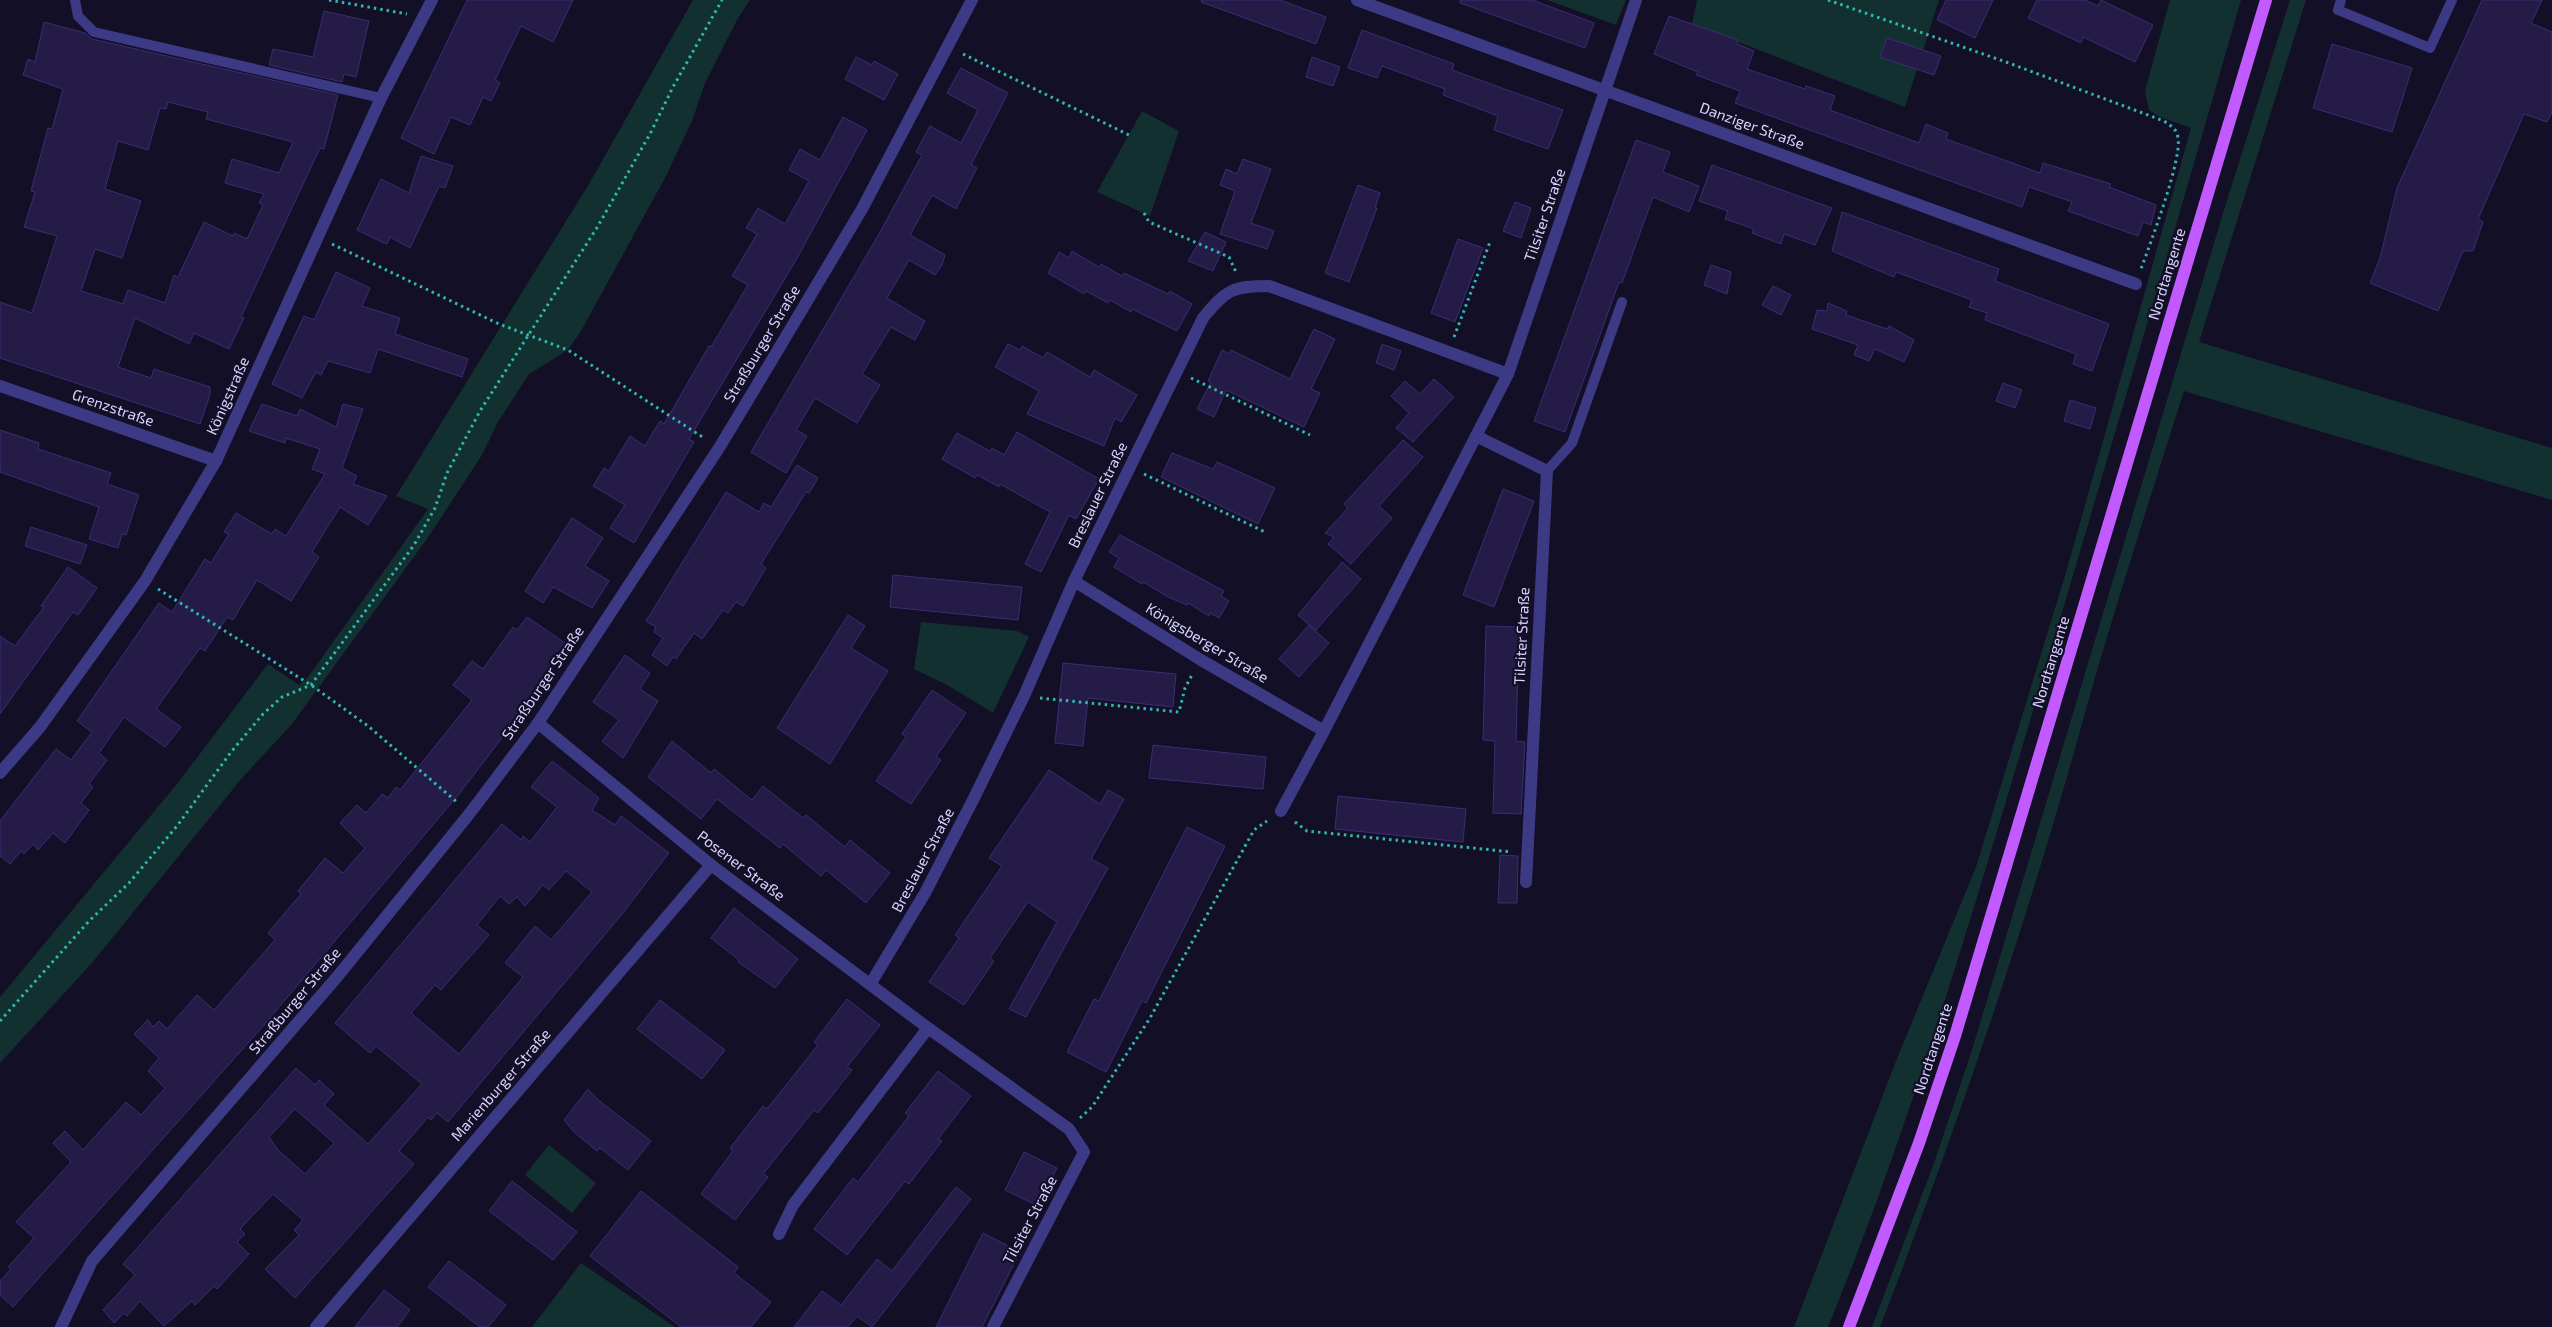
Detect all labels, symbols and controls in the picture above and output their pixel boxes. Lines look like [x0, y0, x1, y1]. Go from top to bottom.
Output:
street label: Danziger Straße [1697, 98, 1807, 152]
street label: Tilsiter Straße [1520, 166, 1568, 264]
street label: Nordtangente [2144, 226, 2189, 322]
street label: Straßburger Straße [719, 282, 803, 405]
street label: Königstraße [202, 354, 252, 438]
street label: Grenzstraße [70, 385, 157, 429]
street label: Breslauer Straße [1064, 439, 1131, 550]
street label: Tilsiter Straße [1509, 587, 1533, 685]
street label: Königsberger Straße [1143, 598, 1272, 686]
street label: Nordtangente [2028, 614, 2073, 710]
street label: Straßburger Straße [497, 622, 587, 743]
street label: Breslauer Straße [887, 804, 957, 915]
street label: Posener Straße [694, 826, 789, 904]
street label: Straßburger Straße [244, 943, 344, 1057]
street label: Nordtangente [1909, 1001, 1955, 1097]
street label: Marienburger Straße [447, 1025, 554, 1144]
street label: Tilsiter Straße [998, 1172, 1060, 1267]

